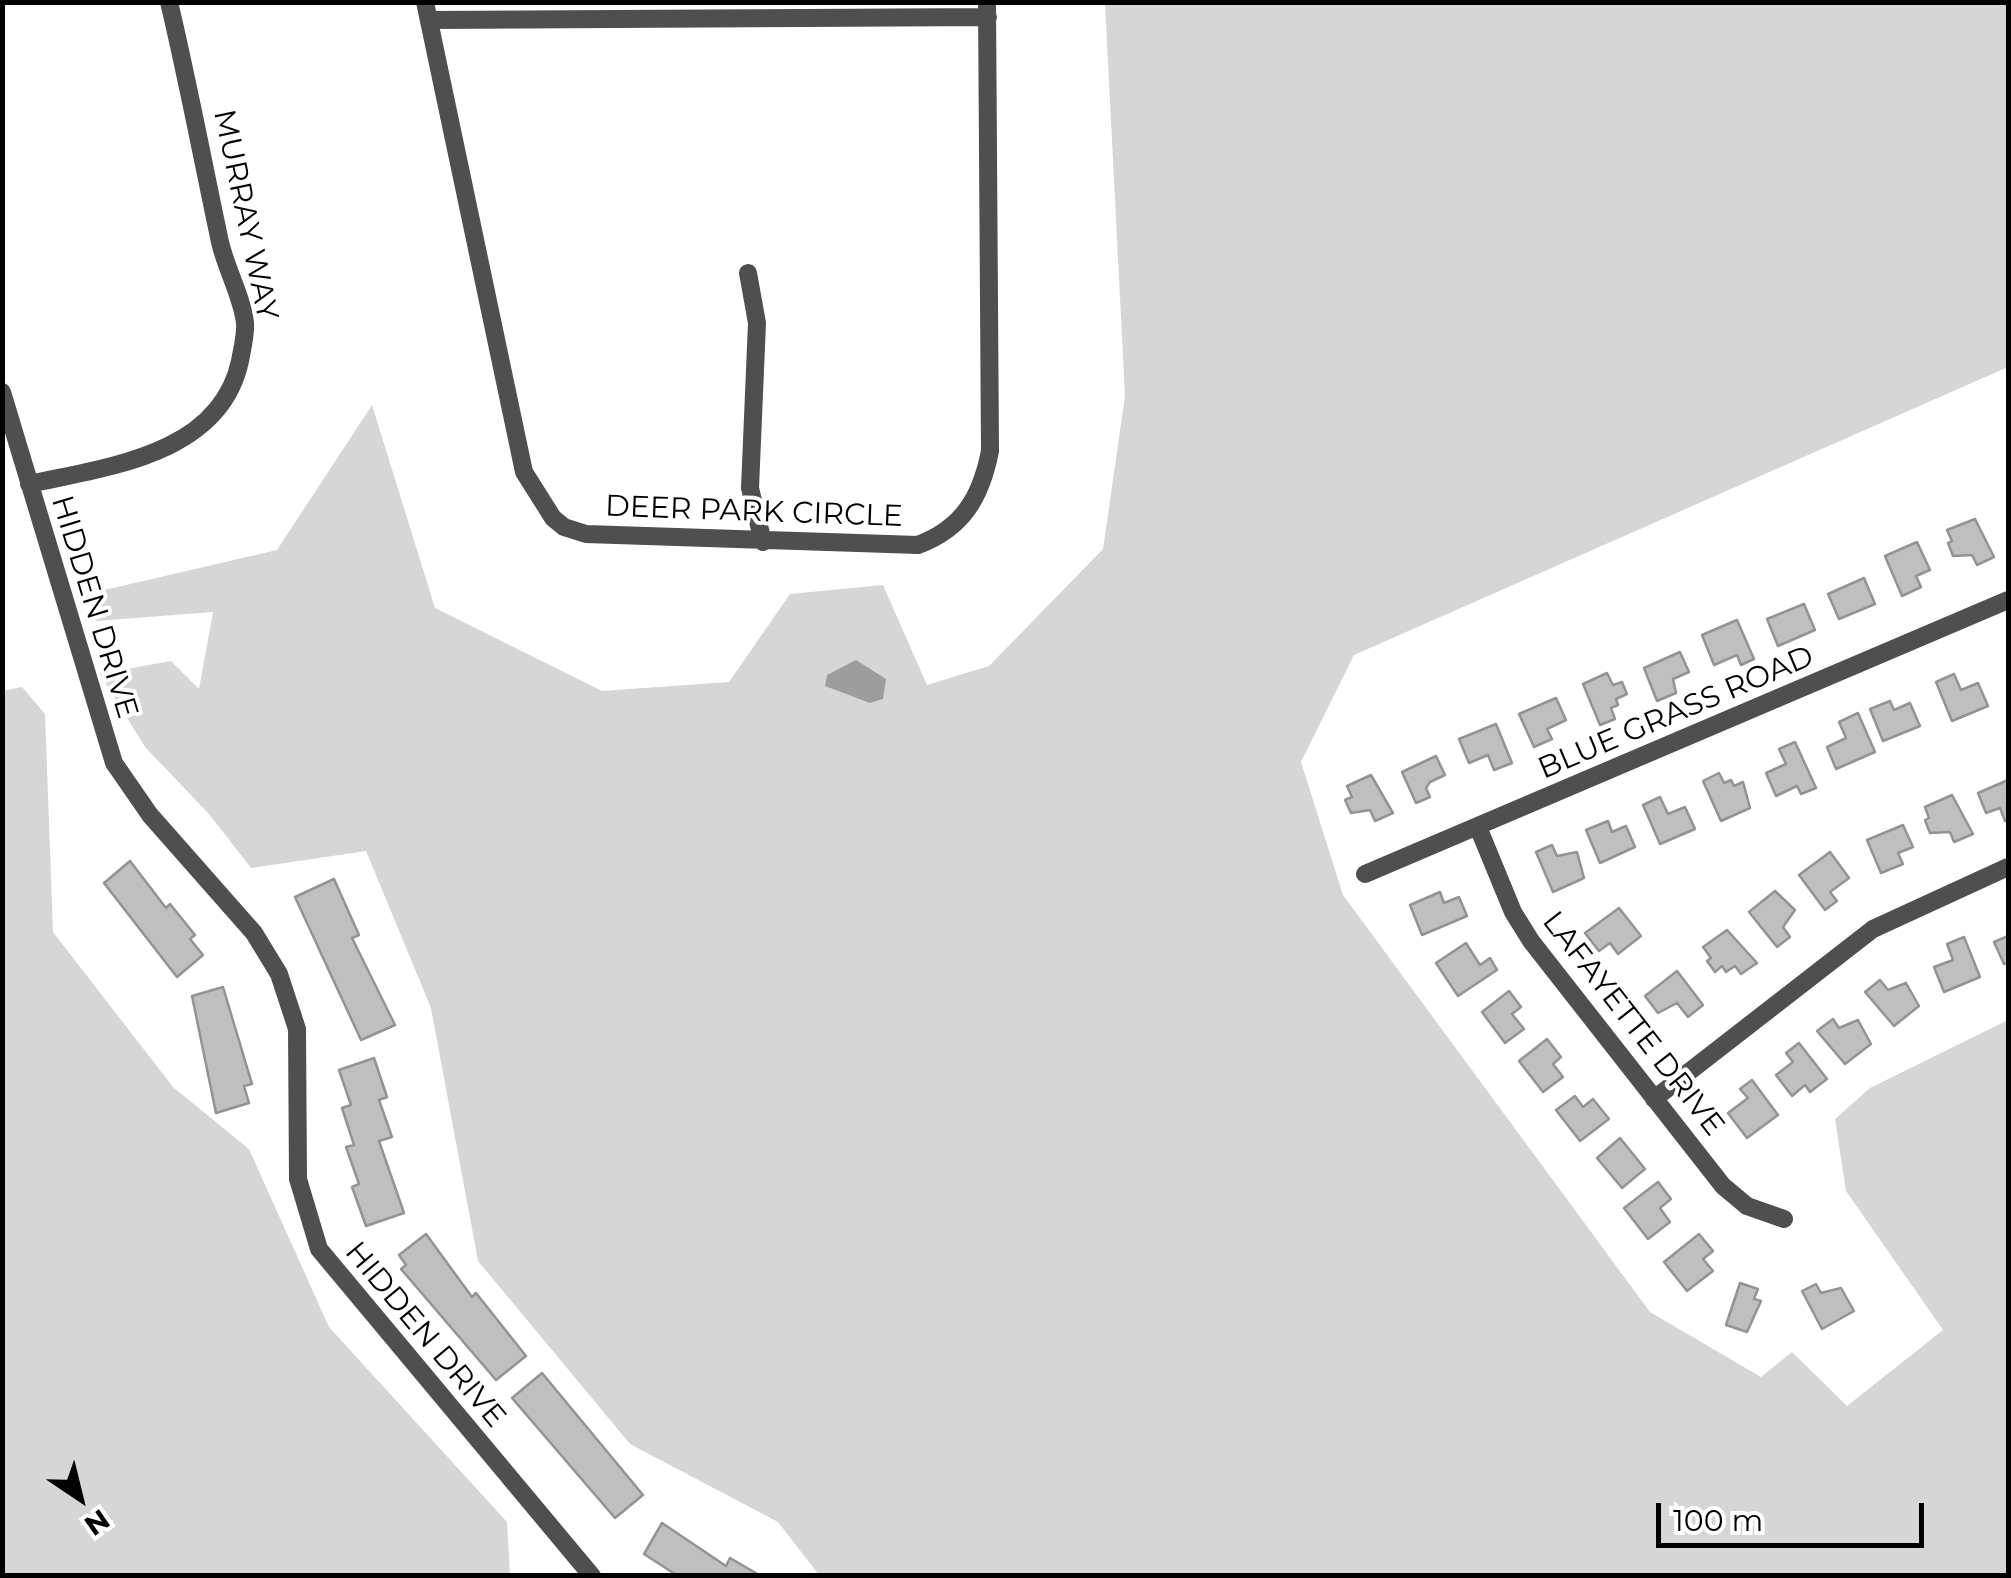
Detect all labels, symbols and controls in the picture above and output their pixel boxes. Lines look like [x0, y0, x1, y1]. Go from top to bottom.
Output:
street label: MURRAY WAY [205, 106, 285, 324]
street label: DEER PARK CIRCLE [604, 489, 904, 535]
street label: HIDDEN DRIVE [43, 491, 145, 723]
street label: BLUE GRASS ROAD [1533, 639, 1819, 787]
street label: LAFAYETTE DRIVE [1534, 905, 1732, 1143]
street label: HIDDEN DRIVE [337, 1235, 513, 1435]
north arrow [30, 1448, 130, 1548]
scale bar [1661, 1483, 1928, 1545]
text: N [78, 1502, 116, 1543]
text: 100 m [1673, 1502, 1763, 1539]

